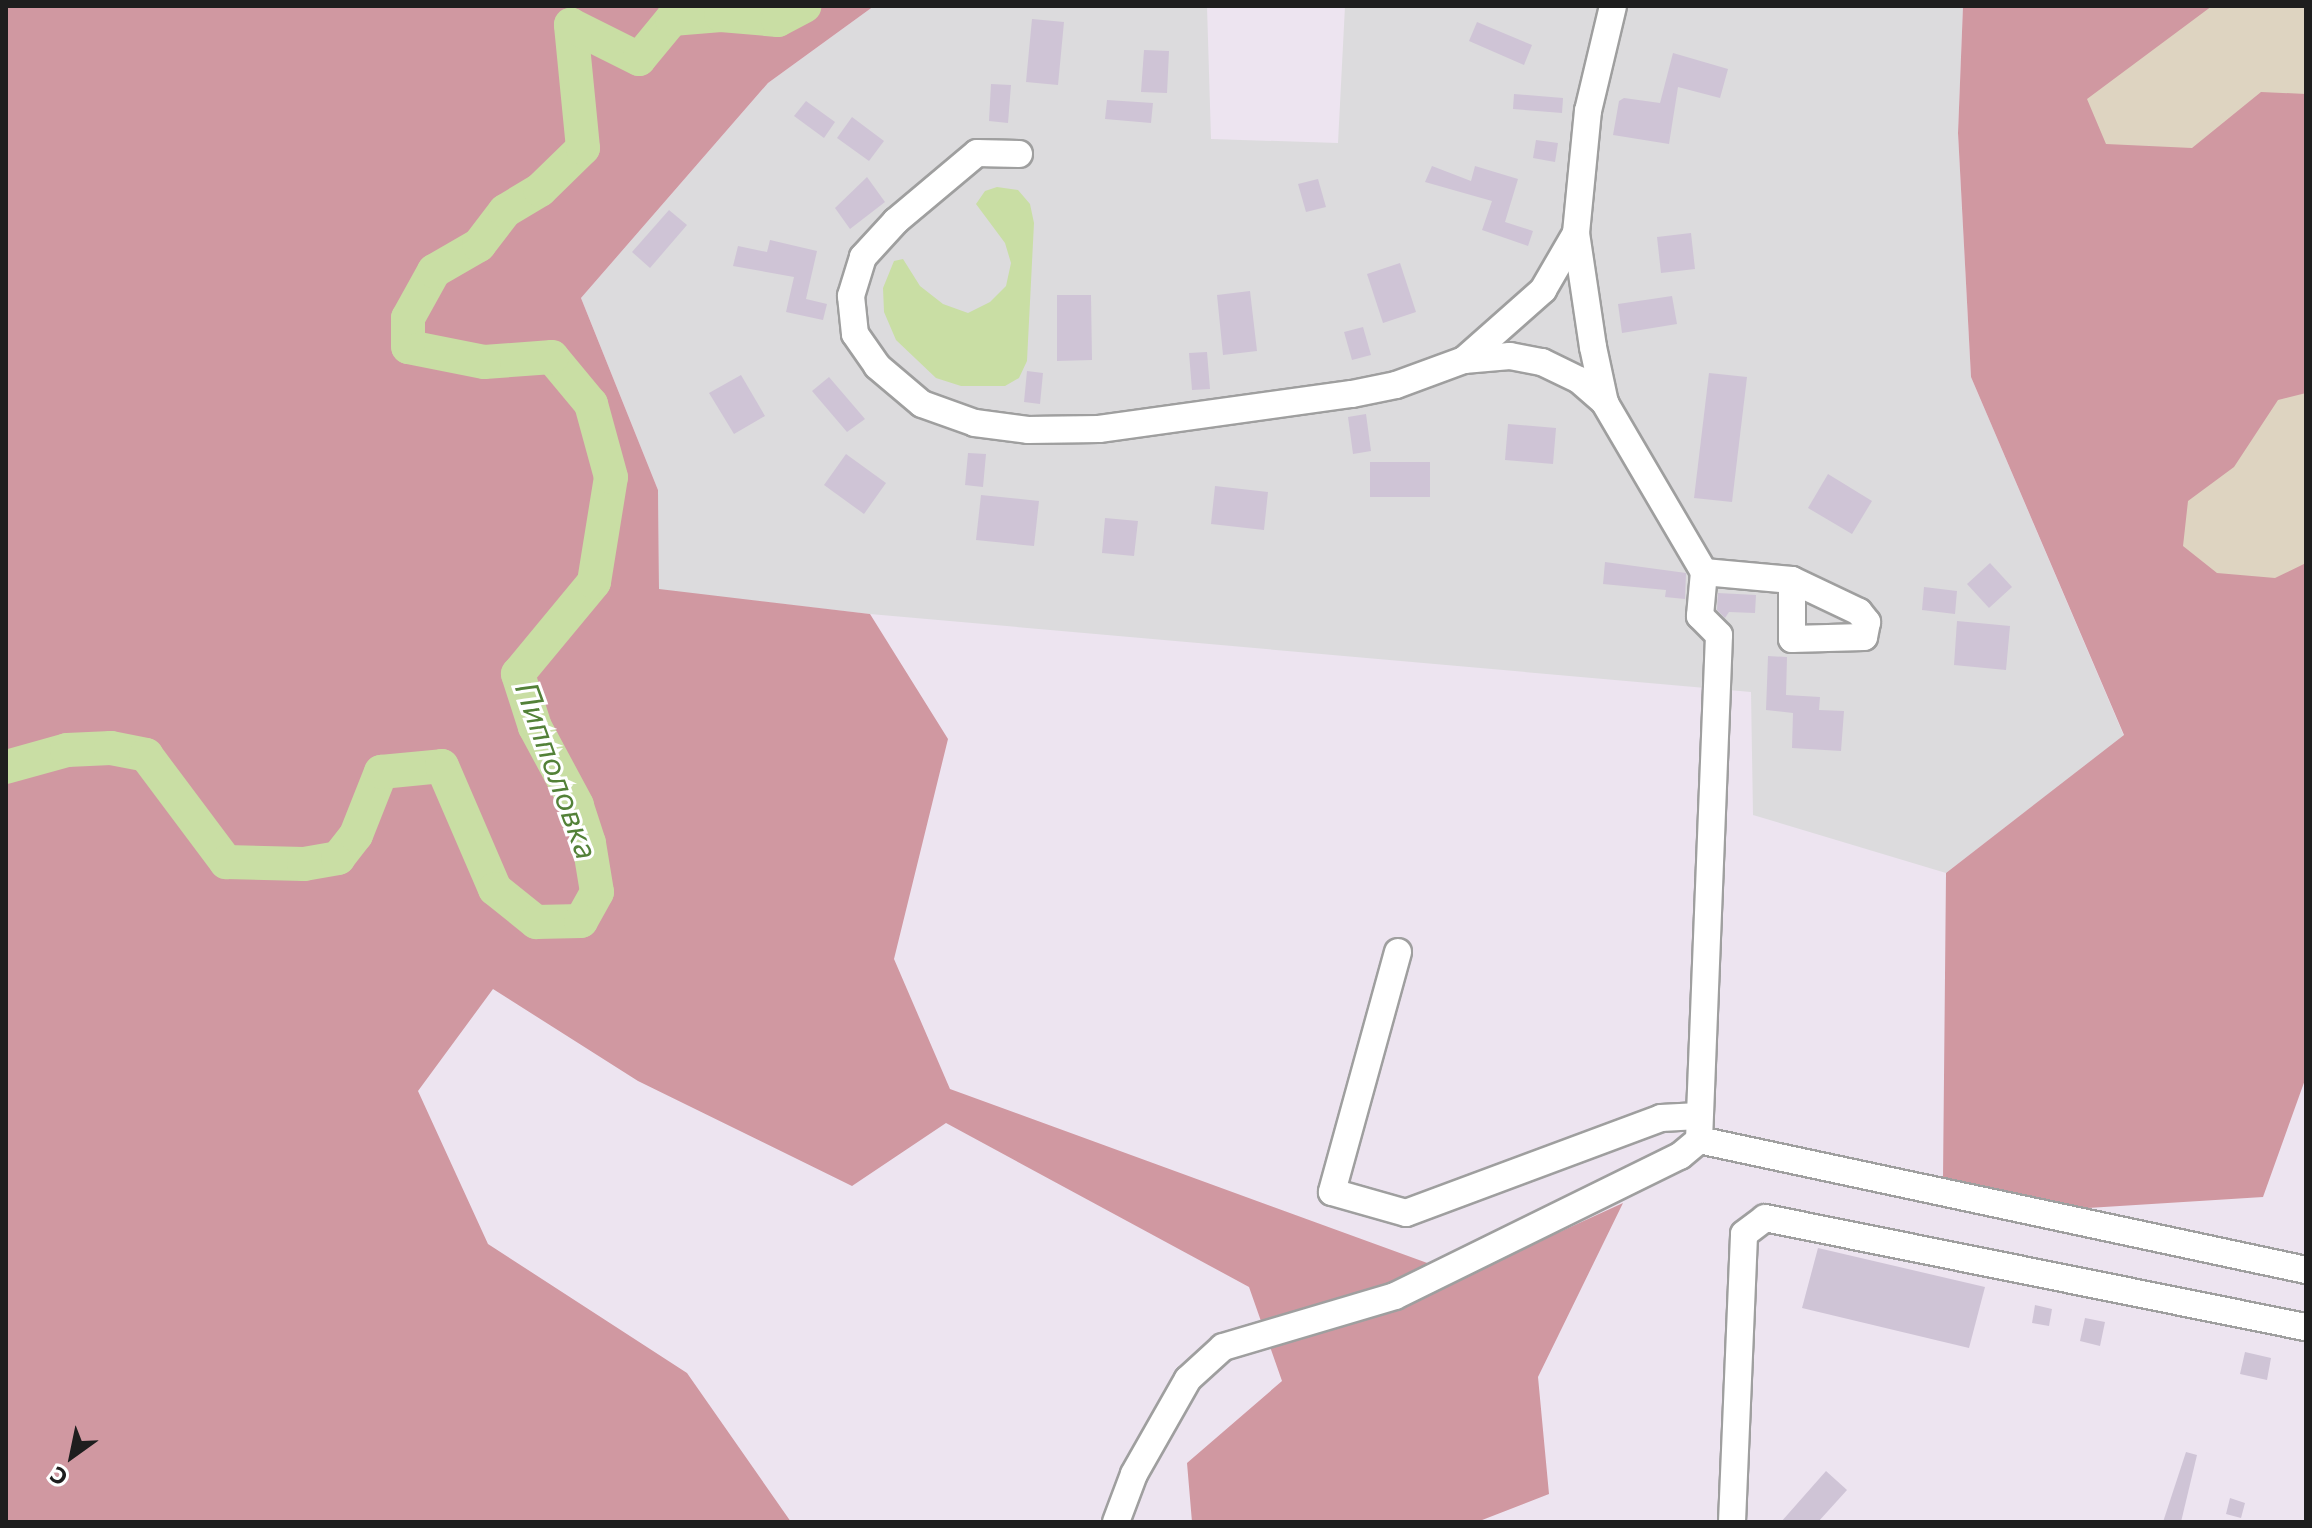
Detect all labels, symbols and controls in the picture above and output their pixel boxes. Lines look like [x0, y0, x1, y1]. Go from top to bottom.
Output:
water label: Пипполовка [508, 676, 608, 864]
north arrow [32, 1416, 112, 1496]
text: С [45, 1461, 72, 1492]

